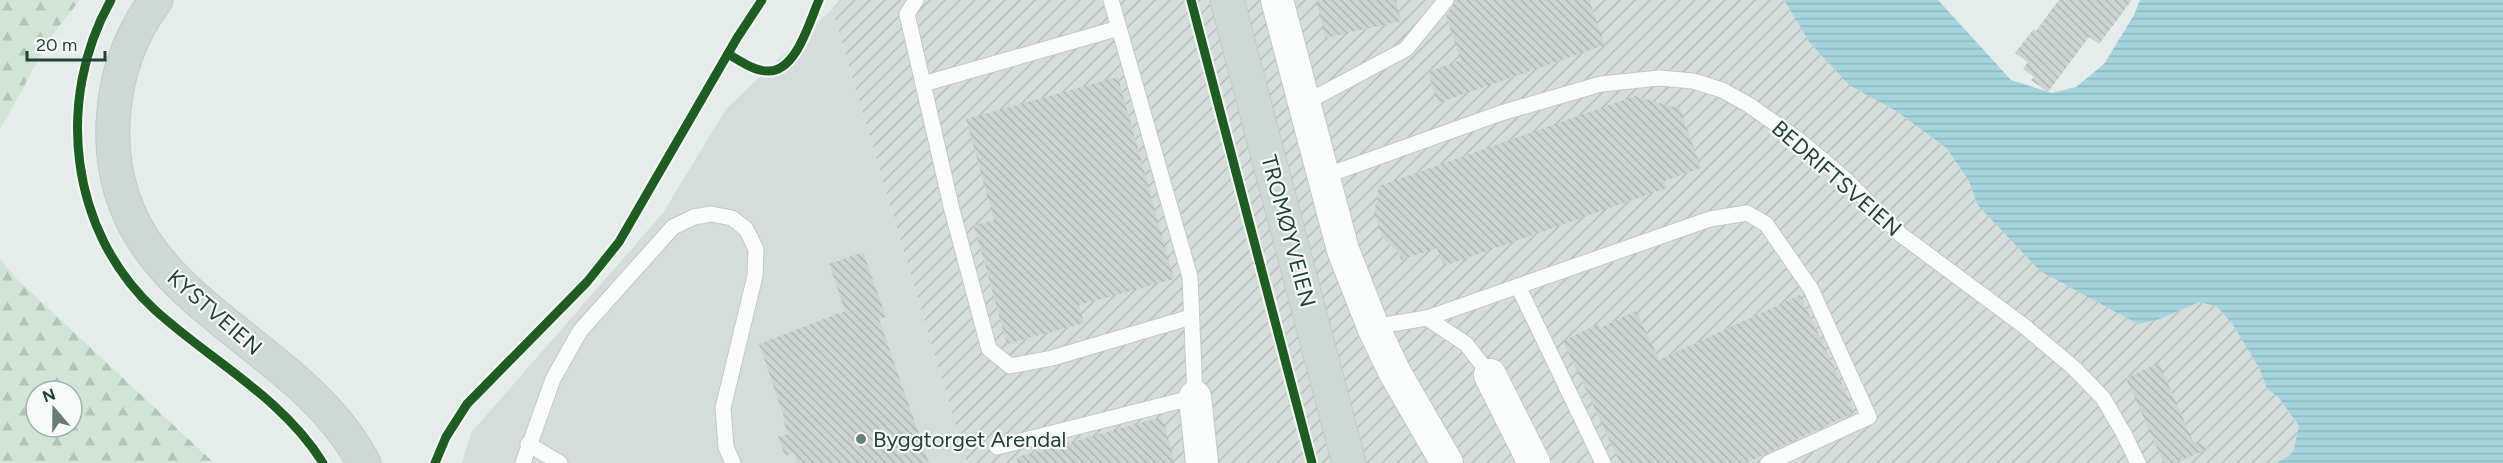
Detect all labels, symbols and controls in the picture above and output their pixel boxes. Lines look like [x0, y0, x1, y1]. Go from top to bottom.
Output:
scale bar [27, 24, 105, 62]
text: 20 m [36, 34, 77, 56]
street label: BEDRIFTSVEIEN [1766, 115, 1907, 242]
street label: TROMØYVEIEN [1255, 152, 1322, 310]
street label: KYSTVEIEN [162, 264, 268, 361]
north arrow [24, 379, 84, 439]
text: N [40, 384, 58, 406]
place label: Byggtorget Arendal [873, 426, 1066, 453]
marker: Byggtorget Arendal [854, 432, 868, 446]

